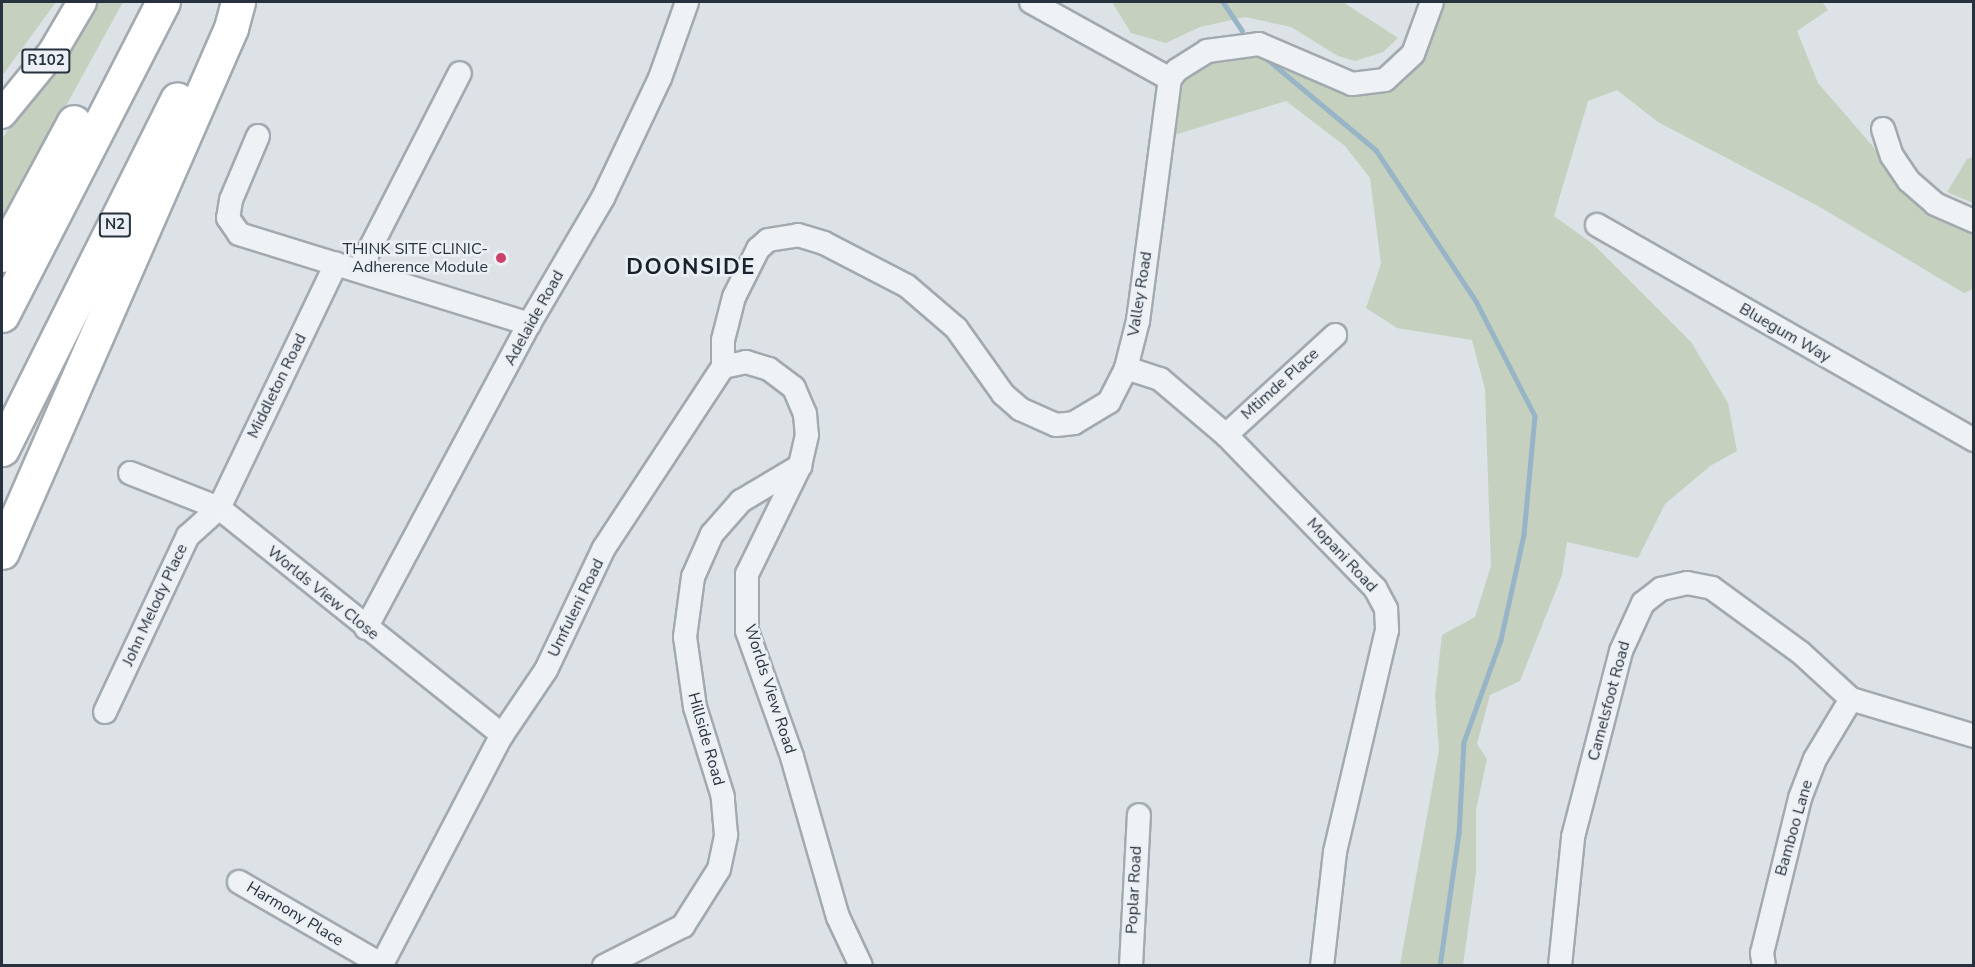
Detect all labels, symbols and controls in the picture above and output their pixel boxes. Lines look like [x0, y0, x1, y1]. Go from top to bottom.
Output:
road number: R102 [20, 49, 72, 73]
road number: N2 [98, 213, 132, 237]
place label: THINK SITE CLINIC- Adherence Module [343, 239, 488, 277]
marker: THINK SITE CLINIC- Adherence Module [492, 249, 510, 267]
street label: Valley Road [1124, 250, 1156, 338]
district label: DOONSIDE [626, 255, 756, 281]
street label: Adelaide Road [500, 267, 568, 369]
street label: Bluegum Way [1736, 299, 1834, 367]
street label: Middleton Road [243, 331, 311, 441]
street label: Mtimde Place [1237, 344, 1323, 424]
street label: Mopani Road [1303, 514, 1381, 596]
street label: John Melody Place [118, 541, 192, 669]
street label: Worlds View Close [263, 542, 383, 644]
street label: Umfuleni Road [544, 556, 608, 660]
street label: Worlds View Road [740, 622, 800, 756]
street label: Camelsfoot Road [1584, 639, 1634, 763]
street label: Hillside Road [684, 690, 728, 788]
street label: Bamboo Lane [1771, 778, 1817, 878]
street label: Poplar Road [1122, 845, 1146, 935]
street label: Harmony Place [243, 878, 347, 950]

